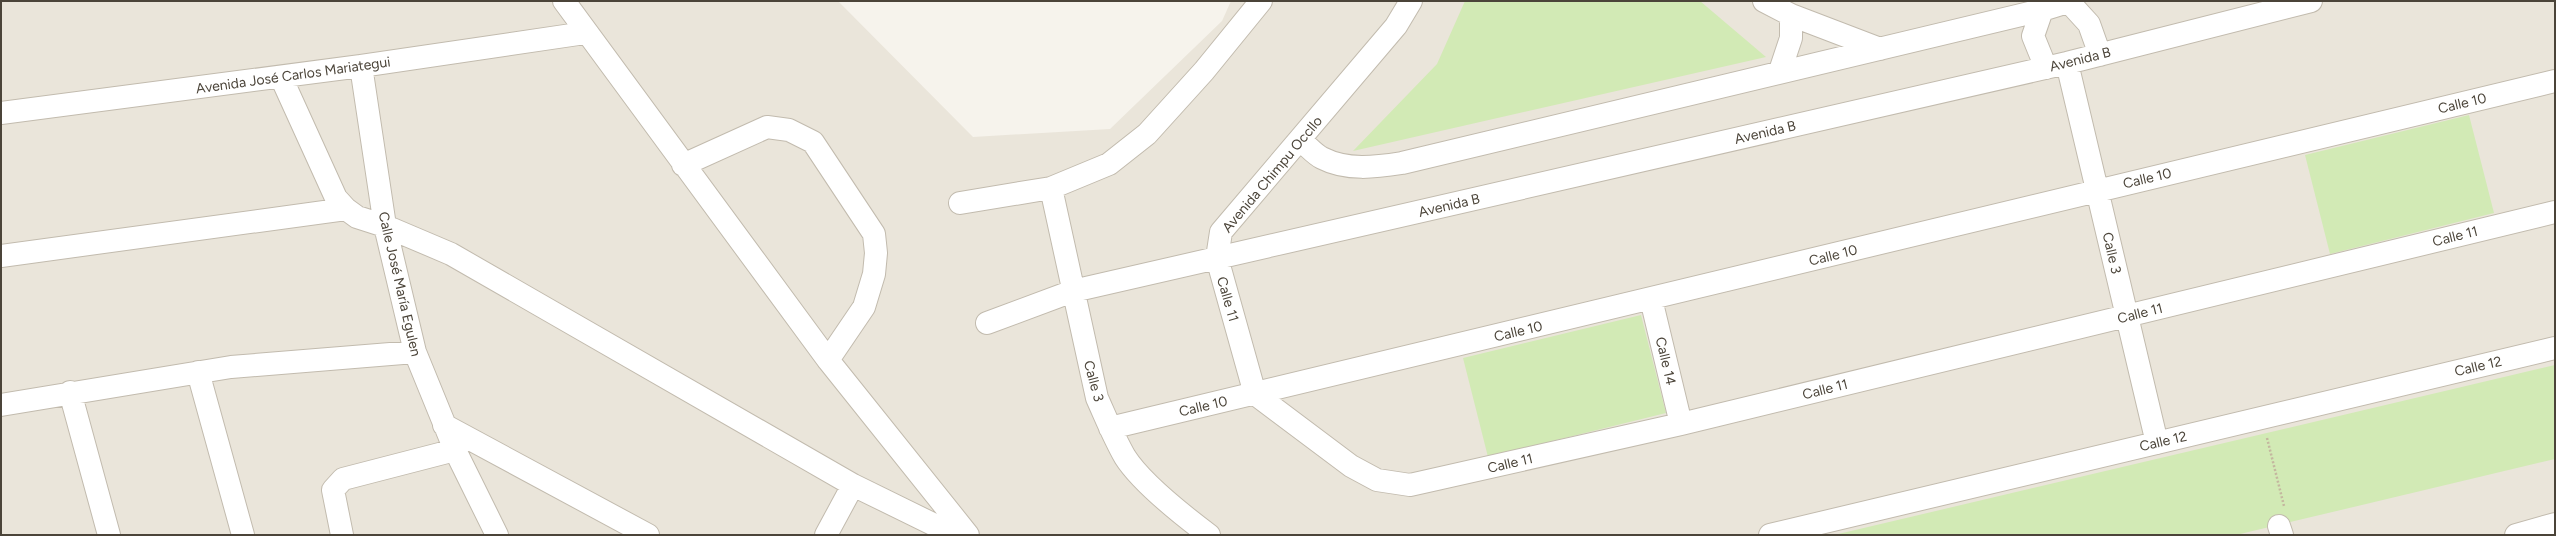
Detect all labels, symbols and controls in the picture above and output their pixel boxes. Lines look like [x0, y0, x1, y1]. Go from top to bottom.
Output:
street label: Avenida B [2048, 44, 2112, 75]
street label: Avenida José Carlos Mariategui [195, 53, 391, 98]
street label: Calle 10 [2436, 90, 2488, 117]
street label: Avenida Chimpu Occllo [1219, 113, 1326, 236]
street label: Avenida B [1733, 117, 1797, 148]
street label: Calle 10 [2121, 165, 2173, 192]
street label: Avenida B [1417, 190, 1481, 221]
street label: Calle José María Egulen [375, 210, 424, 358]
street label: Calle 11 [2431, 223, 2480, 250]
street label: Calle 3 [2098, 231, 2125, 276]
street label: Calle 10 [1807, 241, 1859, 270]
street label: Calle 11 [1213, 275, 1242, 324]
street label: Calle 11 [2116, 300, 2165, 327]
street label: Calle 10 [1492, 318, 1544, 345]
street label: Calle 14 [1652, 335, 1679, 387]
street label: Calle 12 [2453, 353, 2503, 380]
street label: Calle 3 [1080, 359, 1107, 404]
street label: Calle 11 [1801, 376, 1850, 403]
street label: Calle 10 [1177, 393, 1229, 420]
street label: Calle 12 [2138, 428, 2188, 455]
street label: Calle 11 [1486, 450, 1534, 477]

